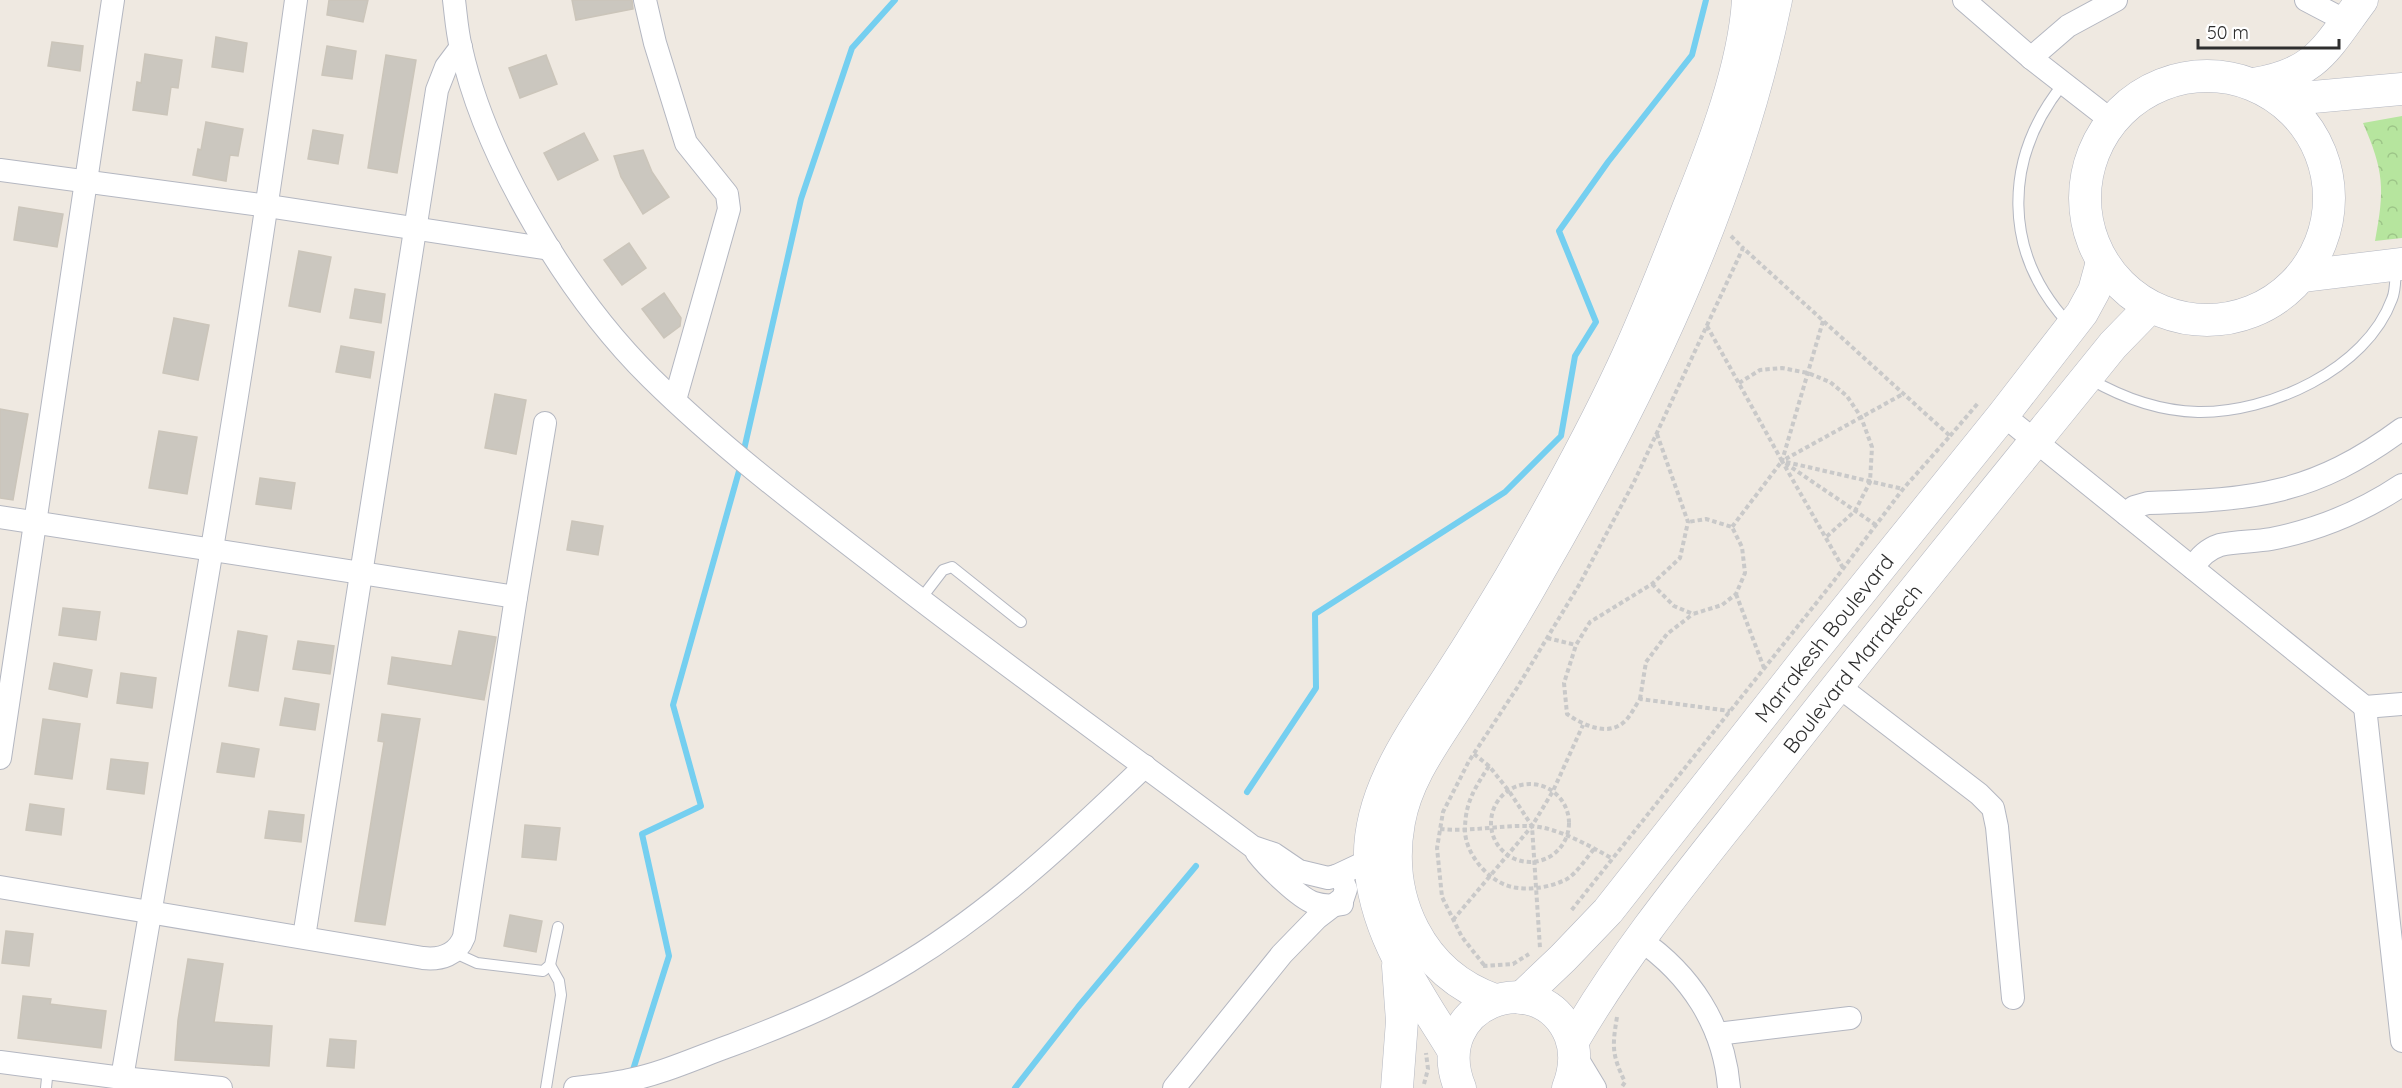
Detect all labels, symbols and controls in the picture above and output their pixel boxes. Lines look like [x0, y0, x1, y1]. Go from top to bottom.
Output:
scale bar [2198, 12, 2339, 50]
text: 50 m [2207, 21, 2249, 44]
street label: Marrakesh Boulevard [1749, 549, 1899, 727]
street label: Boulevard Marrakech [1777, 578, 1927, 758]

